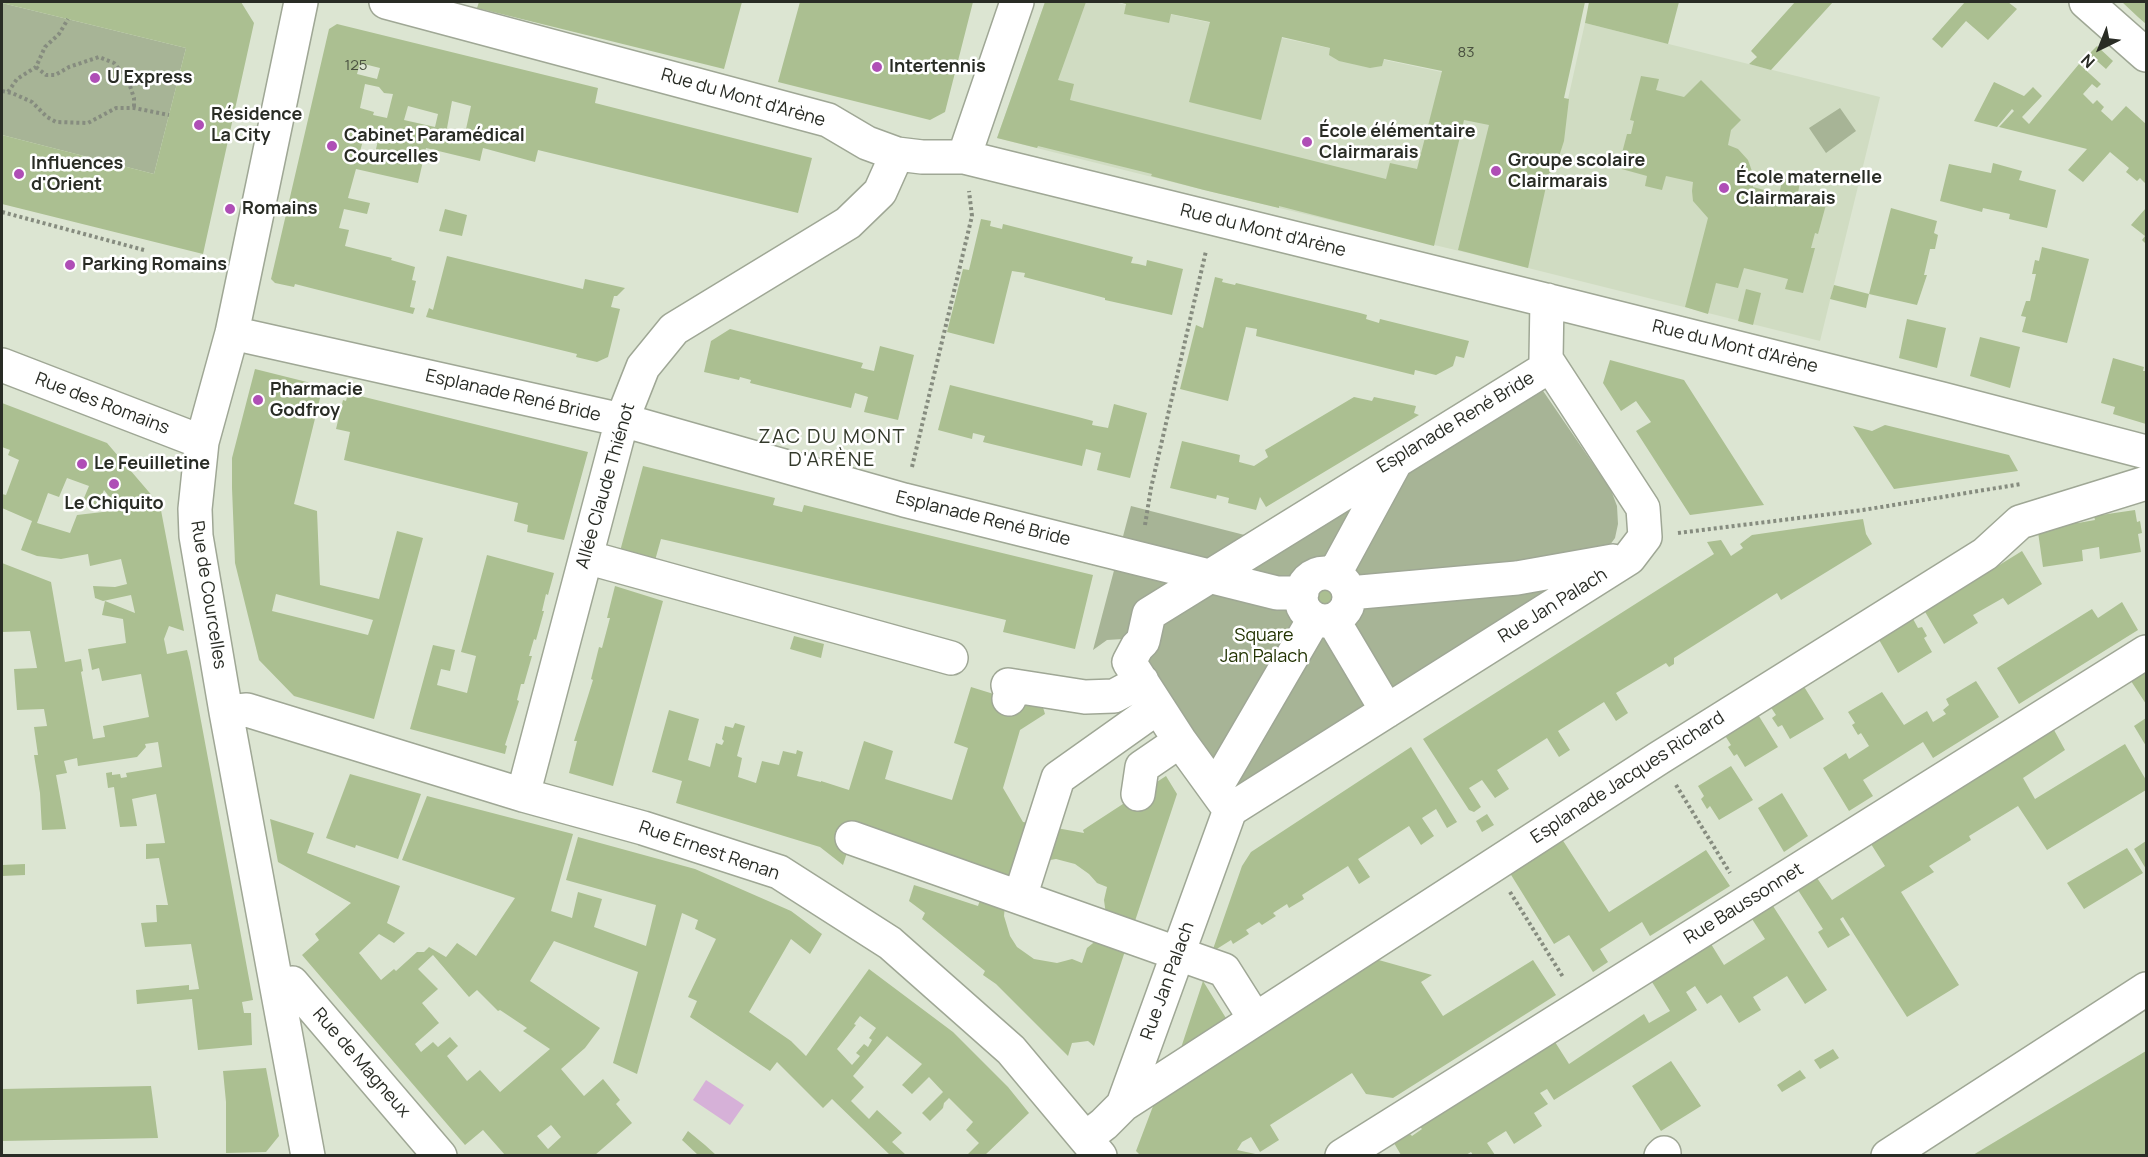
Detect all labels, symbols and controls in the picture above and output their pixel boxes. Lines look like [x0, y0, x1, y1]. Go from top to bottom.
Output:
north arrow [2070, 18, 2130, 78]
house number: 83 [1457, 44, 1475, 62]
text: N [2076, 49, 2099, 73]
place label: Intertennis [889, 56, 986, 78]
house number: 125 [344, 57, 368, 75]
marker: Intertennis [870, 60, 884, 74]
street label: Rue du Mont d'Arène [658, 64, 828, 132]
place label: U Express [107, 67, 192, 89]
marker: U Express [88, 71, 102, 85]
place label: Résidence La City [211, 104, 302, 146]
marker: Résidence La City [192, 118, 206, 132]
place label: École élémentaire Clairmarais [1319, 121, 1476, 164]
place label: Cabinet Paramédical Courcelles [344, 125, 525, 168]
marker: École élémentaire Clairmarais [1300, 135, 1314, 149]
marker: Cabinet Paramédical Courcelles [325, 139, 339, 153]
place label: Groupe scolaire Clairmarais [1508, 150, 1645, 192]
place label: Influences d'Orient [31, 153, 123, 195]
marker: Groupe scolaire Clairmarais [1489, 164, 1503, 178]
marker: Influences d'Orient [12, 167, 26, 181]
place label: École maternelle Clairmarais [1736, 167, 1882, 210]
marker: École maternelle Clairmarais [1717, 181, 1731, 195]
place label: Romains [242, 198, 318, 220]
street label: Rue du Mont d'Arène [1178, 200, 1348, 262]
marker: Romains [223, 202, 237, 216]
place label: Parking Romains [82, 254, 227, 276]
marker: Parking Romains [63, 258, 77, 272]
street label: Rue du Mont d'Arène [1650, 316, 1820, 378]
street label: Esplanade René Bride [423, 365, 603, 427]
street label: Rue des Romains [32, 368, 172, 440]
street label: Esplanade René Bride [1374, 368, 1538, 478]
place label: Pharmacie Godfroy [270, 379, 363, 422]
marker: Pharmacie Godfroy [251, 393, 265, 407]
street label: Allée Claude Thiénot [572, 401, 640, 571]
district label: ZAC DU MONT D'ARÈNE [758, 425, 906, 472]
place label: Le Feuilletine [94, 453, 210, 475]
marker: Le Feuilletine [75, 457, 89, 471]
marker: Le Chiquito [107, 477, 121, 491]
street label: Esplanade René Bride [893, 487, 1073, 551]
place label: Le Chiquito [64, 493, 164, 515]
street label: Rue de Courcelles [186, 519, 230, 671]
street label: Rue Jan Palach [1495, 564, 1611, 648]
park label: Square Jan Palach [1220, 625, 1308, 668]
street label: Esplanade Jacques Richard [1527, 707, 1729, 849]
street label: Rue Ernest Renan [636, 817, 782, 885]
street label: Rue Baussonnet [1680, 859, 1808, 949]
street label: Rue Jan Palach [1137, 919, 1199, 1043]
street label: Rue de Magneux [308, 1004, 414, 1122]

